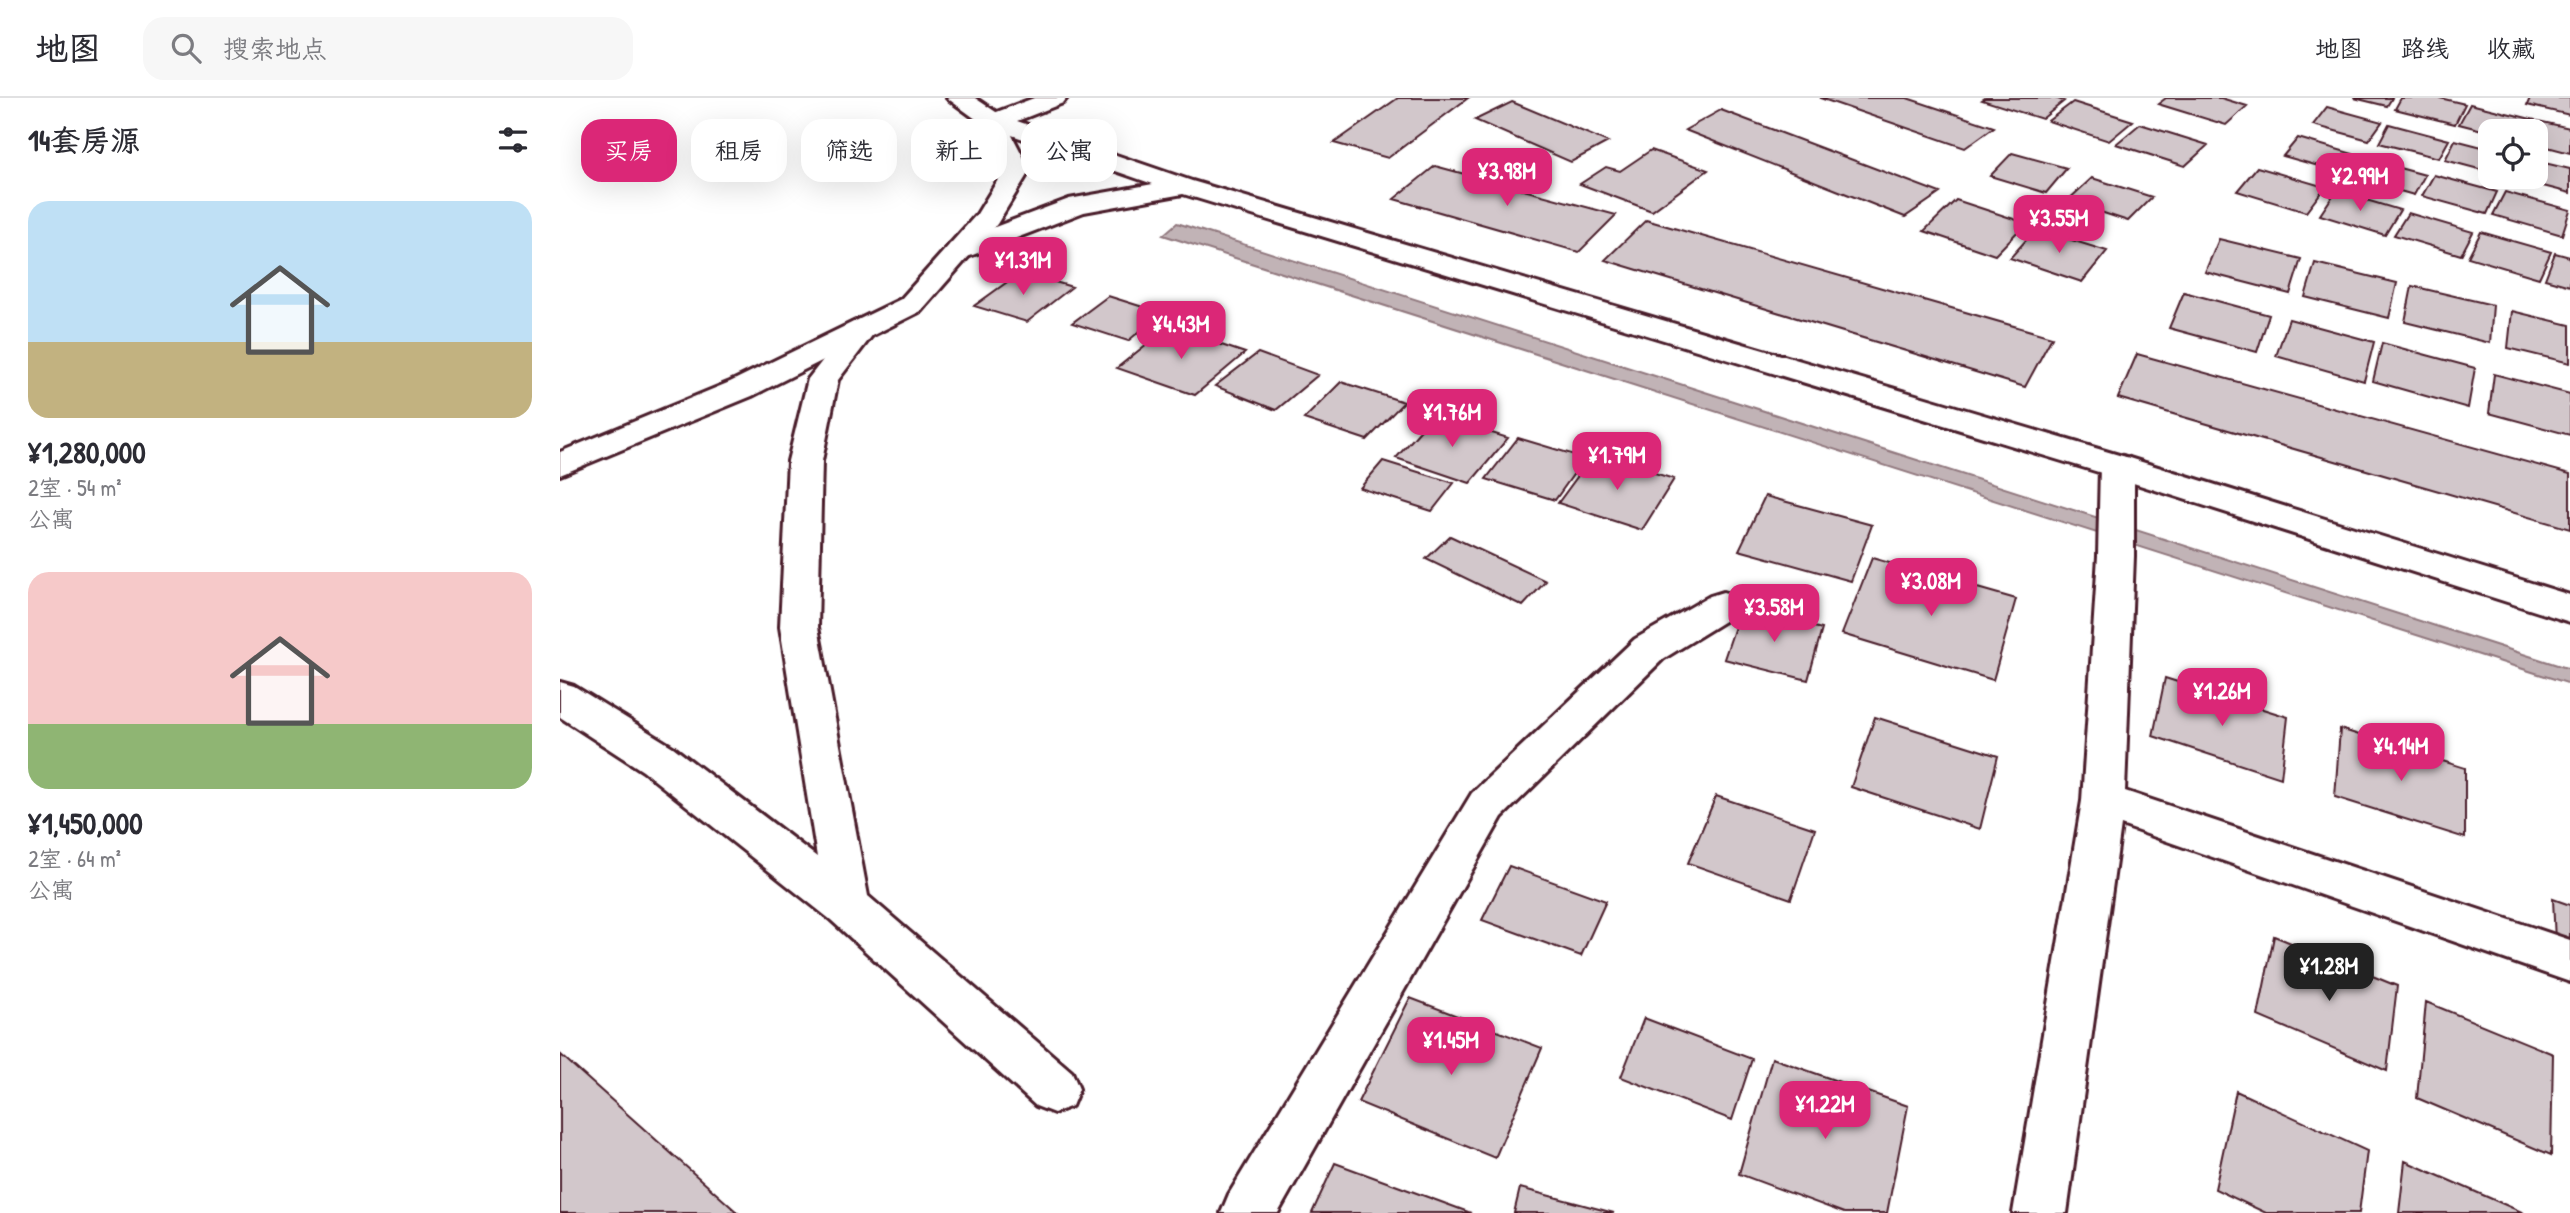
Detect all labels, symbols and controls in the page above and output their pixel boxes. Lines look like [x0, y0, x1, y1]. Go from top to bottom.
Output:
search box [143, 17, 633, 80]
text: 地图 [35, 26, 101, 70]
icon: search [167, 29, 205, 67]
text: 搜索地点 [223, 31, 327, 66]
text: 地图 [2315, 32, 2363, 64]
text: 路线 [2401, 32, 2449, 64]
text: 收藏 [2487, 32, 2535, 64]
chip: 买房 [581, 119, 677, 182]
chip: 租房 [691, 119, 787, 182]
chip: 筛选 [801, 119, 897, 182]
chip: 新上 [911, 119, 1007, 182]
chip: 公寓 [1021, 119, 1117, 182]
map controls [2478, 119, 2548, 189]
button: locate [2478, 119, 2548, 189]
text: 14套房源 [28, 120, 140, 160]
icon: filters [494, 121, 532, 159]
pin: ¥3.98M [1450, 148, 1564, 208]
pin: ¥2.99M [2303, 153, 2417, 213]
text: ¥3.98M [1478, 155, 1536, 186]
text: ¥2.99M [2332, 160, 2388, 191]
pin: ¥3.55M [2002, 195, 2116, 255]
text: ¥3.55M [2029, 202, 2089, 233]
pin: ¥1.31M [966, 238, 1080, 297]
text: ¥1.31M [995, 244, 1051, 275]
icon: home [217, 247, 343, 373]
pin: ¥4.43M [1124, 302, 1238, 361]
text: ¥4.43M [1153, 308, 1209, 339]
pin: ¥1.76M [1395, 390, 1509, 449]
text: ¥1.76M [1423, 396, 1481, 427]
text: ¥1,280,000 [28, 432, 146, 472]
pin: ¥1.79M [1560, 432, 1674, 492]
text: ¥1.79M [1588, 439, 1646, 470]
text: 2室 · 54 m² [28, 472, 122, 503]
text: 公寓 [28, 503, 74, 534]
pin: ¥3.08M [1874, 559, 1988, 618]
text: ¥3.08M [1901, 565, 1961, 596]
pin: ¥3.58M [1717, 584, 1831, 644]
text: ¥3.58M [1744, 591, 1804, 622]
icon: home [217, 618, 343, 744]
pin: ¥1.26M [2165, 668, 2279, 728]
text: ¥1.26M [2193, 675, 2251, 706]
pin: ¥4.14M [2344, 724, 2458, 783]
text: ¥4.14M [2374, 730, 2428, 761]
text: ¥1,450,000 [28, 803, 143, 843]
text: 2室 · 64 m² [28, 843, 121, 874]
text: 公寓 [28, 874, 74, 905]
pin: ¥1.28M [2272, 944, 2386, 1003]
text: ¥1.28M [2300, 950, 2358, 981]
pin: ¥1.45M [1394, 1018, 1508, 1077]
text: ¥1.45M [1423, 1024, 1479, 1055]
pin: ¥1.22M [1768, 1082, 1882, 1141]
text: ¥1.22M [1795, 1088, 1855, 1119]

